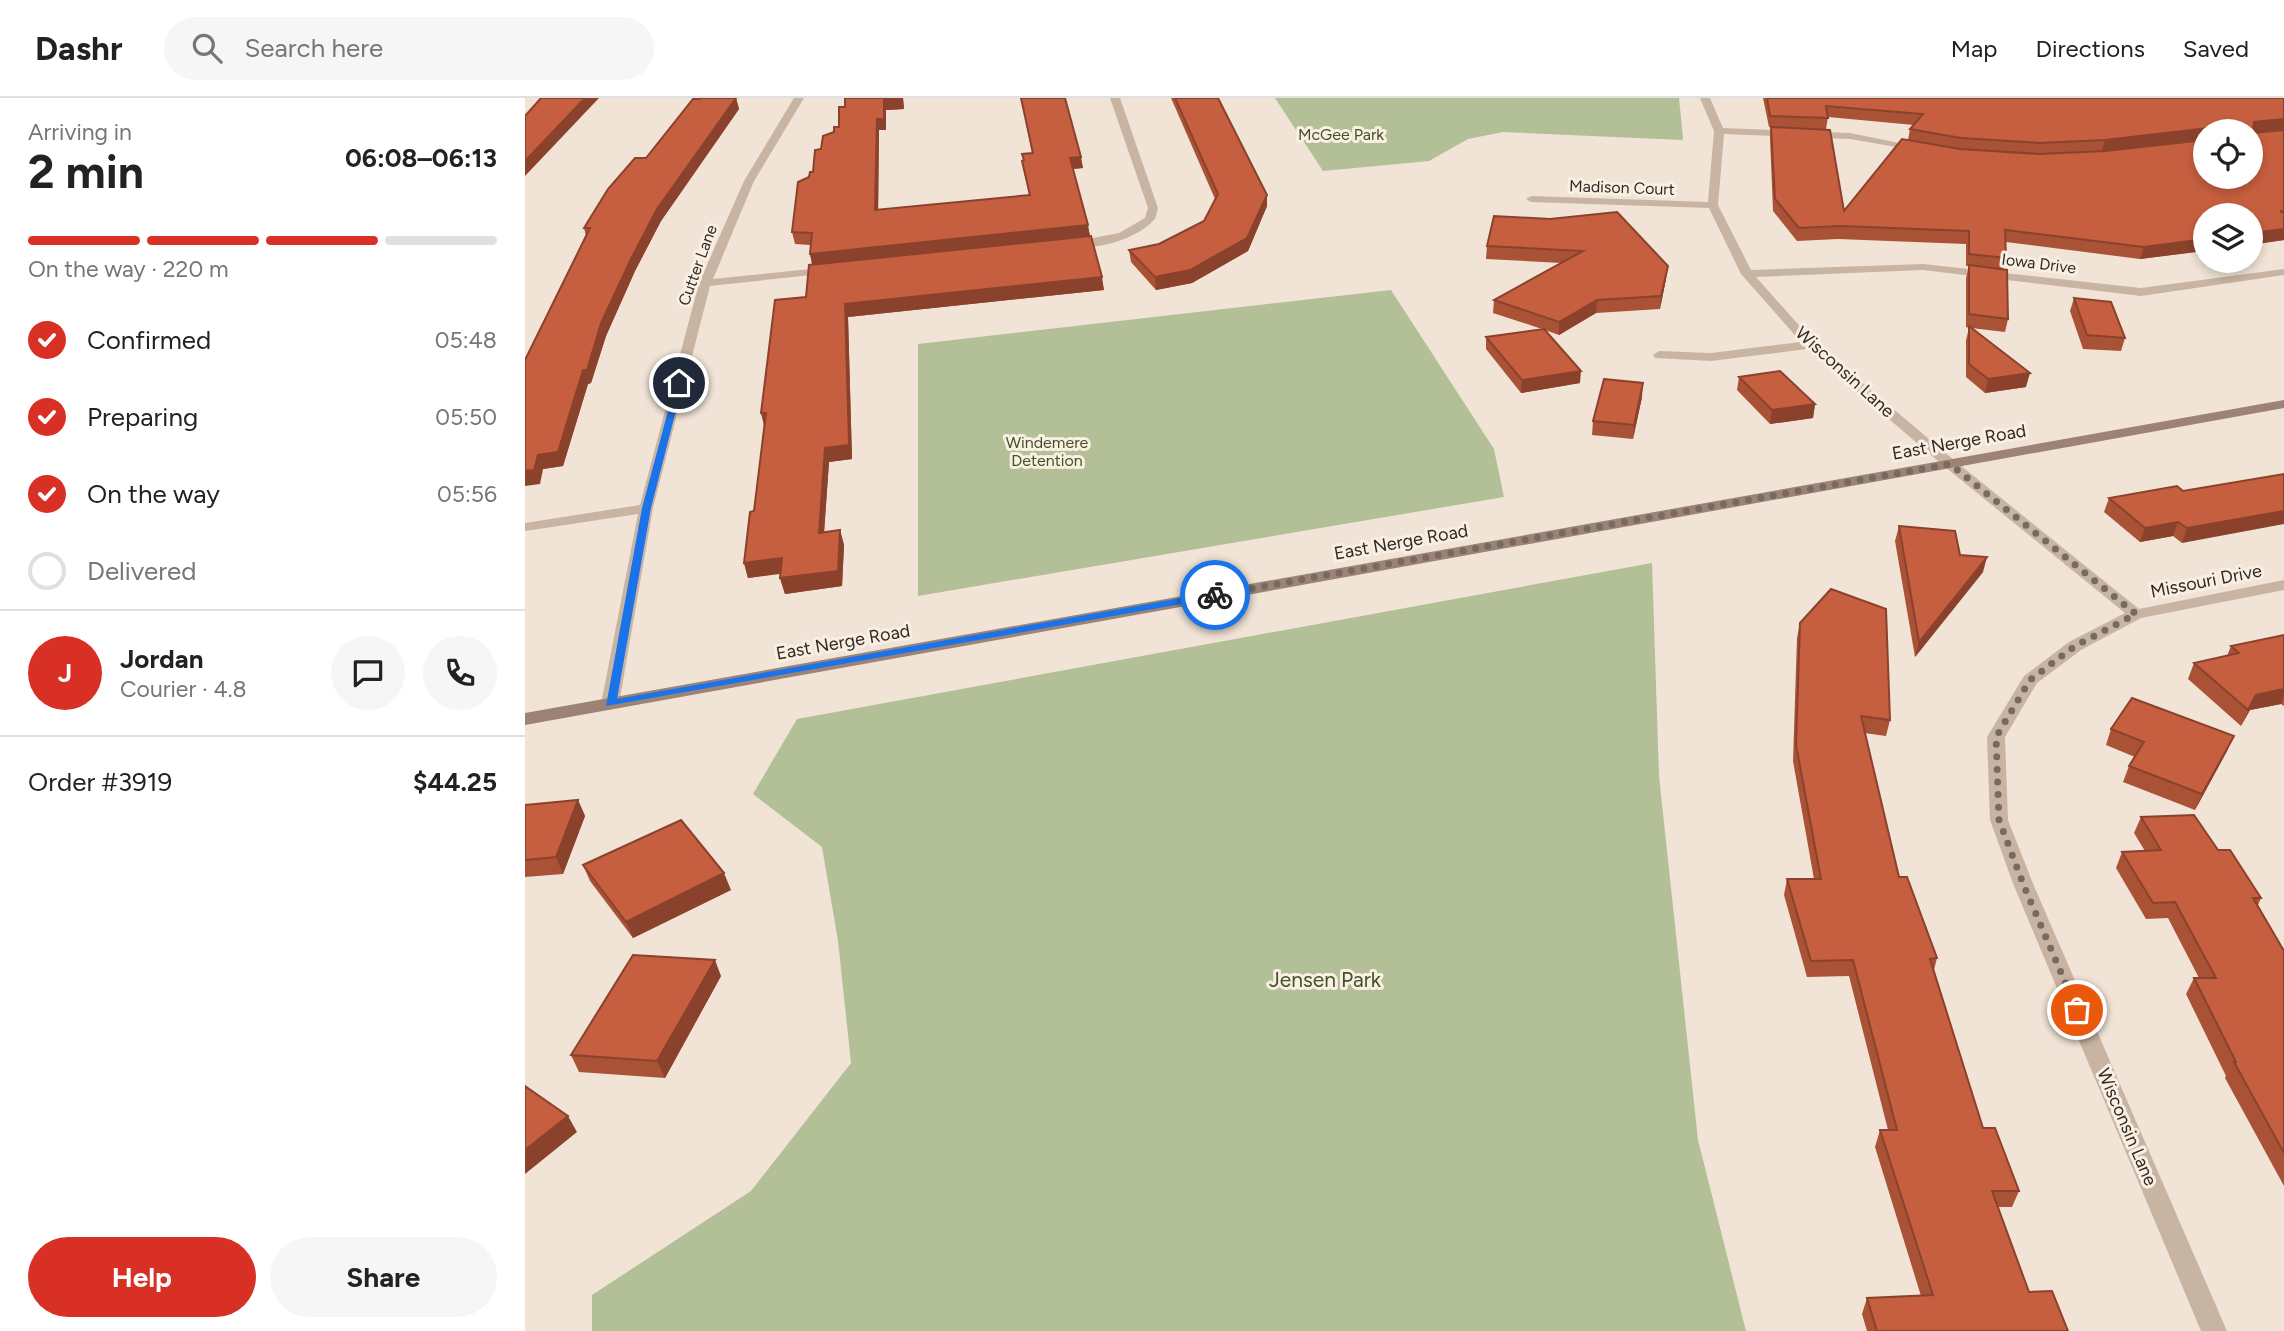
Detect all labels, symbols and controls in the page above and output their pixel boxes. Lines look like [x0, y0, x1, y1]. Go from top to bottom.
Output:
search box [164, 17, 654, 80]
text: Dashr [35, 29, 122, 68]
icon: search [188, 29, 226, 67]
text: Search here [244, 32, 383, 64]
text: Map [1951, 34, 1997, 63]
text: Directions [2035, 34, 2145, 63]
text: Saved [2183, 34, 2249, 63]
text: Arriving in [28, 118, 132, 146]
map controls [2193, 119, 2263, 273]
button: locate [2193, 119, 2263, 189]
park label: McGee Park [1298, 125, 1384, 144]
text: 06:08–06:13 [345, 142, 497, 174]
text: 2 min [28, 144, 144, 200]
street label: Madison Court [1569, 176, 1675, 199]
button: layers [2193, 203, 2263, 273]
street label: Cutter Lane [674, 222, 721, 308]
street label: Iowa Drive [2001, 250, 2078, 278]
text: On the way · 220 m [28, 255, 228, 283]
icon: check [28, 321, 66, 359]
street label: Wisconsin Lane [1791, 322, 1899, 422]
text: Confirmed [87, 324, 211, 356]
text: 05:48 [435, 326, 497, 354]
pin [649, 353, 709, 413]
icon: home [660, 364, 698, 402]
icon: check [28, 398, 66, 436]
text: Preparing [87, 401, 198, 433]
text: 05:50 [435, 403, 497, 431]
street label: East Nerge Road [1890, 419, 2028, 465]
park label: Windemere Detention [1006, 433, 1089, 470]
icon: check [28, 475, 66, 513]
text: On the way [87, 478, 220, 510]
text: 05:56 [437, 480, 497, 508]
street label: East Nerge Road [1332, 519, 1470, 565]
text: Delivered [87, 555, 196, 587]
street label: Missouri Drive [2148, 559, 2264, 603]
courier [1180, 560, 1250, 630]
icon: bike [1196, 576, 1234, 614]
street label: East Nerge Road [774, 619, 912, 665]
button: chat [331, 636, 405, 710]
button: phone [423, 636, 497, 710]
text: Jordan [120, 643, 203, 675]
text: J [58, 657, 72, 689]
text: Courier · 4.8 [120, 675, 247, 703]
text: Order #3919 [28, 766, 172, 798]
text: $44.25 [413, 766, 497, 798]
park label: Jensen Park [1269, 967, 1382, 992]
pin [2047, 980, 2107, 1040]
icon: bag [2058, 991, 2096, 1029]
street label: Wisconsin Lane [2092, 1065, 2162, 1189]
button: Help [28, 1237, 256, 1317]
button: Share [270, 1237, 497, 1317]

